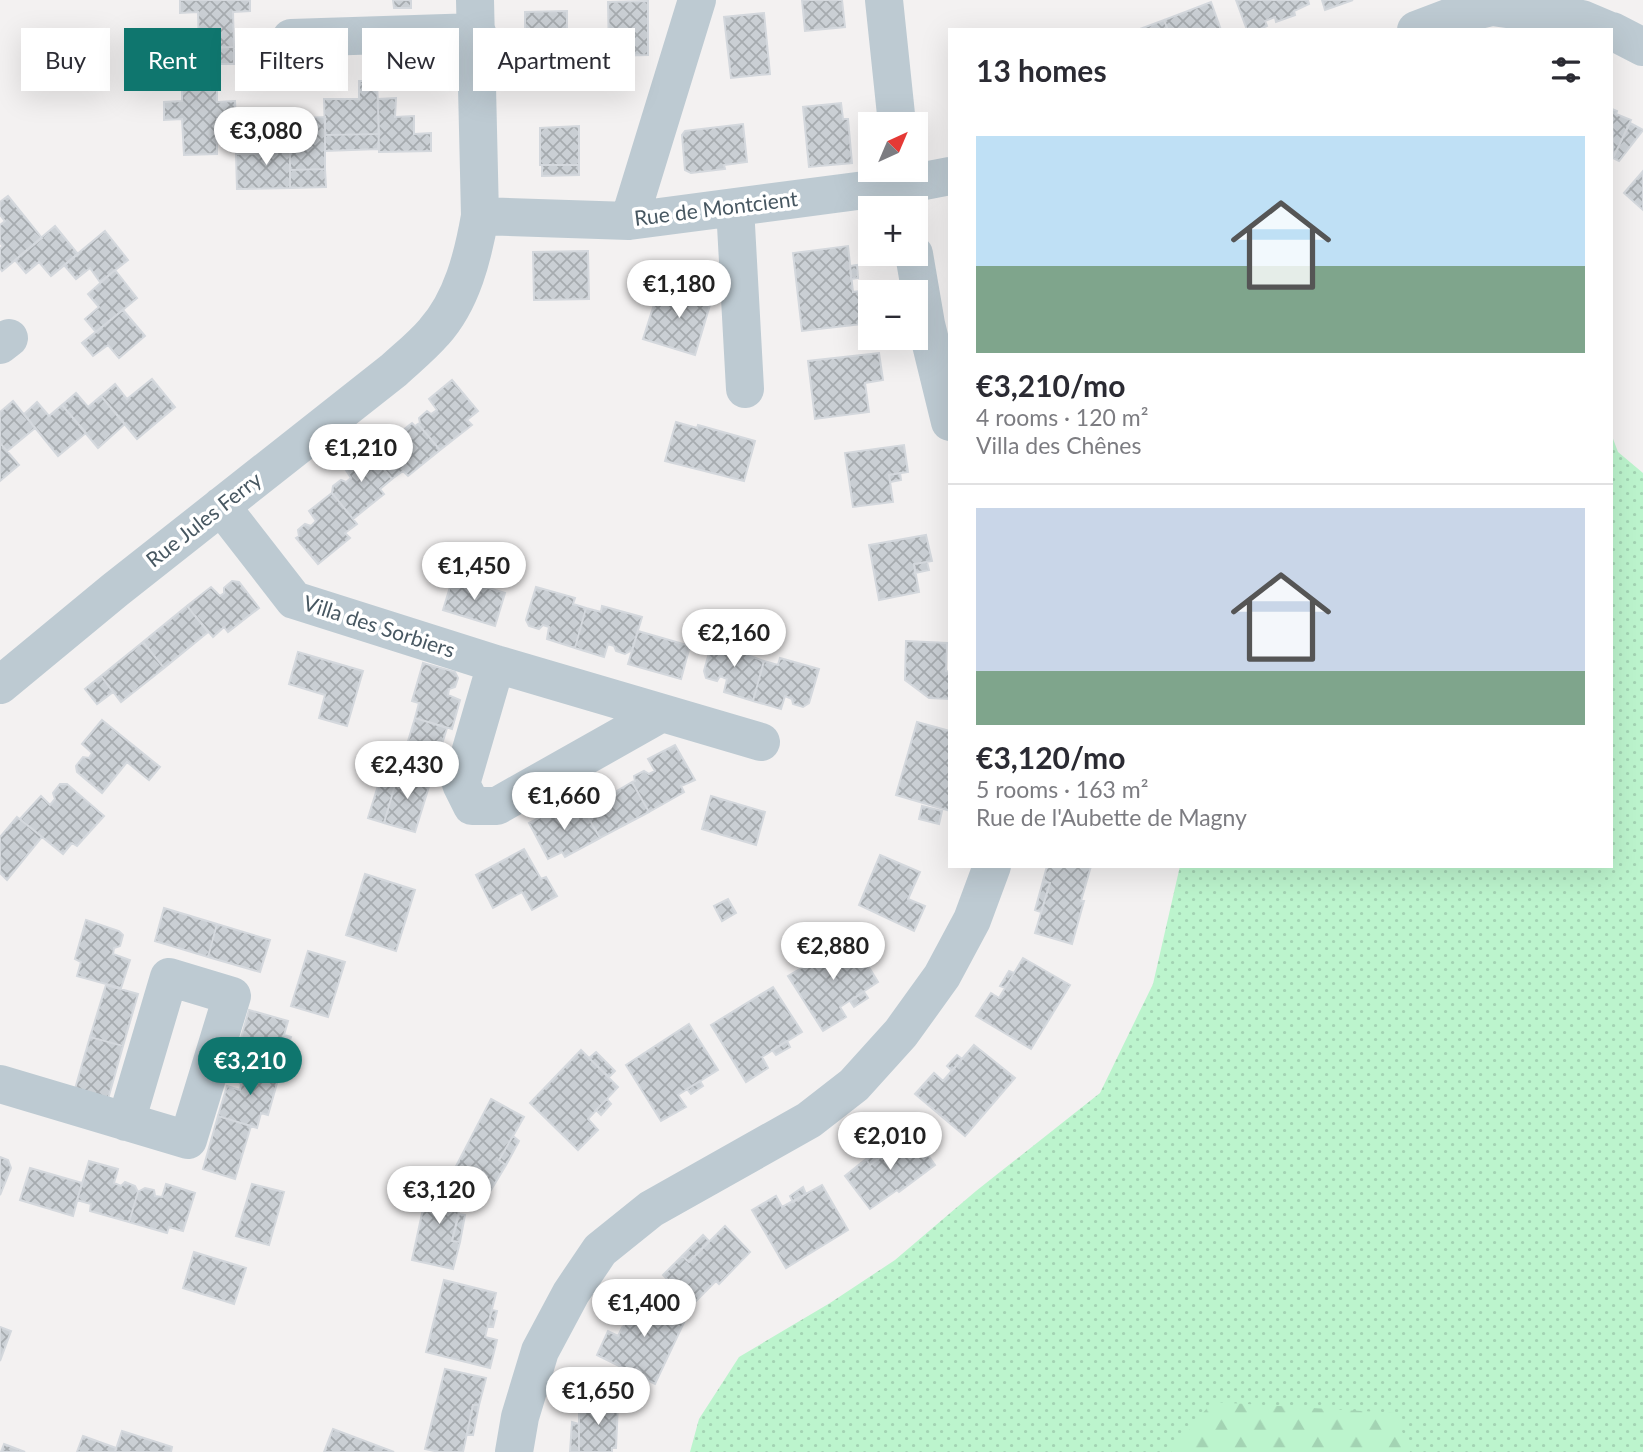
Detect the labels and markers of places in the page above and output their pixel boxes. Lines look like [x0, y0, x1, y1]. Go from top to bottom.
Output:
pin: €3,080 [209, 108, 323, 167]
pin: €1,180 [622, 260, 736, 320]
pin: €1,210 [304, 424, 418, 484]
pin: €1,450 [417, 542, 531, 602]
pin: €2,160 [677, 610, 791, 669]
pin: €2,430 [350, 742, 464, 801]
pin: €1,660 [507, 772, 621, 832]
pin: €2,880 [776, 922, 890, 982]
pin: €3,210 [193, 1038, 307, 1097]
pin: €2,010 [833, 1112, 947, 1172]
pin: €3,120 [382, 1166, 496, 1226]
pin: €1,400 [587, 1280, 701, 1339]
pin: €1,650 [541, 1368, 655, 1427]

